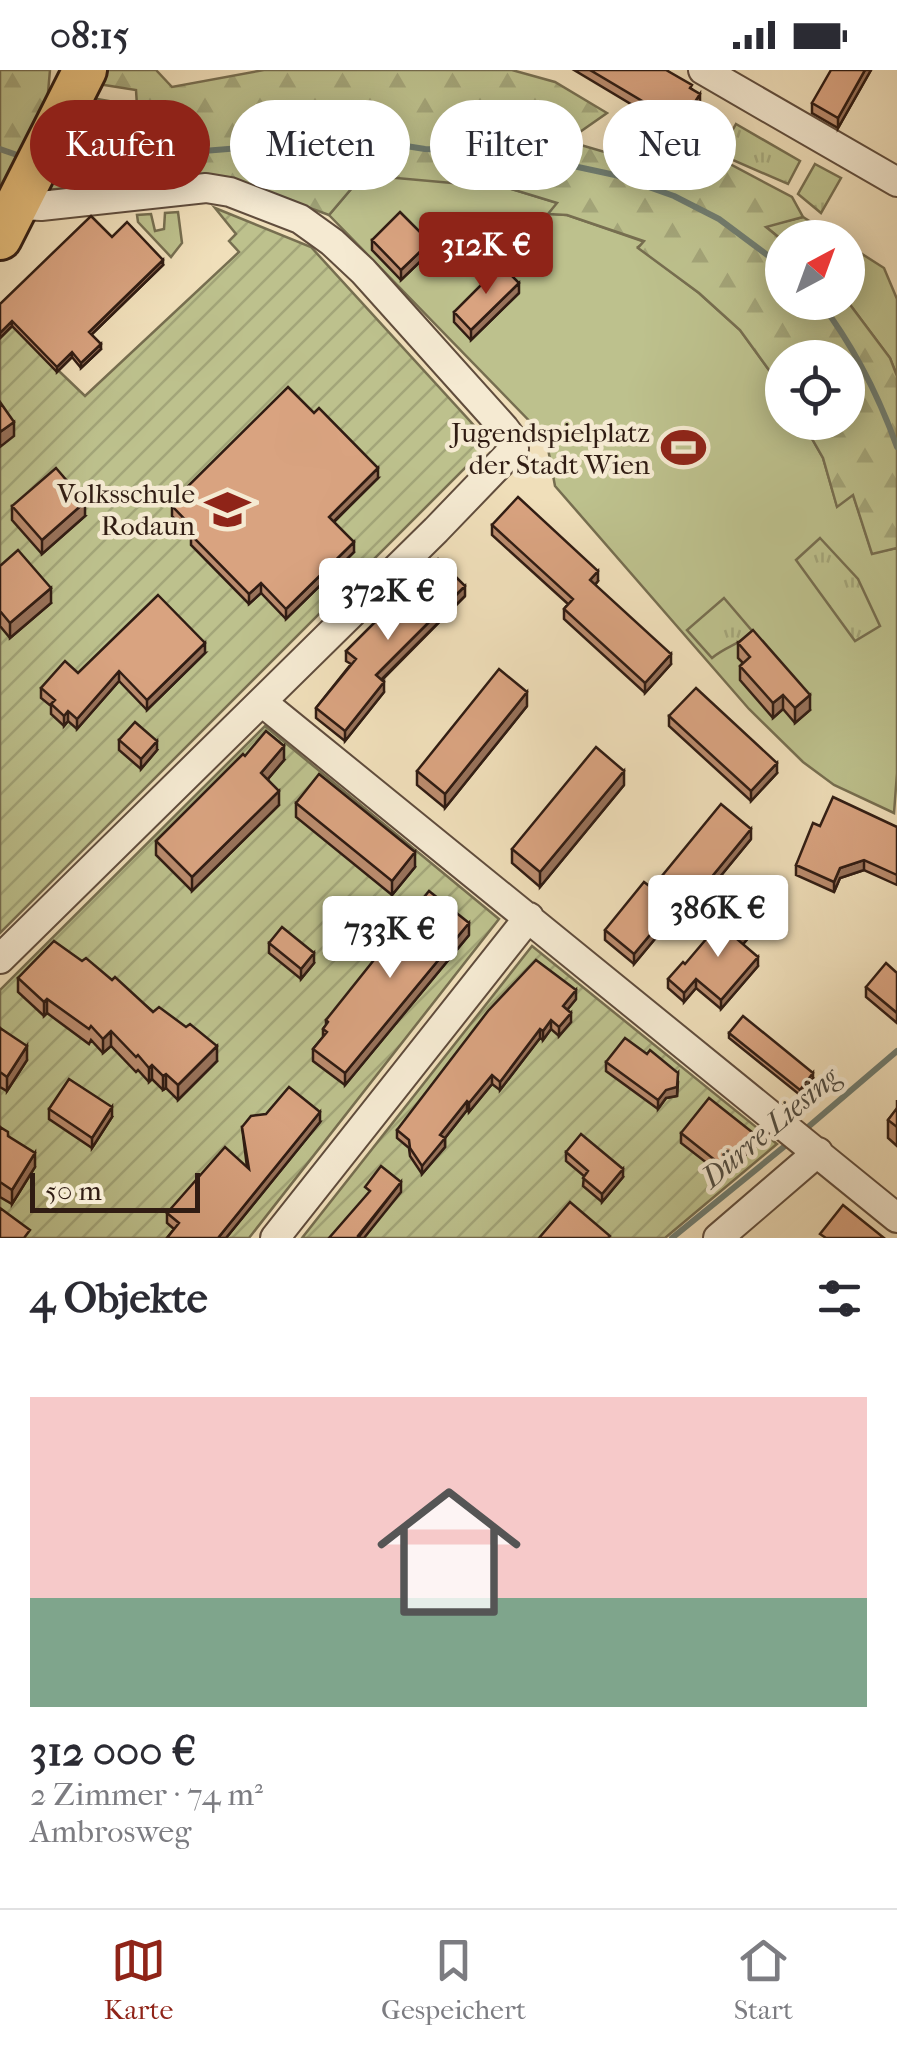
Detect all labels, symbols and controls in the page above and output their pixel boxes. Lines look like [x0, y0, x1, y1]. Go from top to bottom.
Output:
text: 08:15 [50, 13, 129, 58]
chip: Kaufen [30, 100, 210, 190]
chip: Mieten [230, 100, 410, 190]
chip: Filter [430, 100, 583, 190]
chip: Neu [603, 100, 736, 190]
pin: 312K € [405, 212, 567, 297]
north arrow [765, 220, 865, 320]
map controls [765, 220, 865, 440]
text: 312K € [441, 226, 531, 263]
button: locate [765, 340, 865, 440]
place label: Jugendspielplatz der Stadt Wien [449, 416, 650, 481]
sports icon: Jugendspielplatz der Stadt Wien [659, 424, 707, 472]
place label: Volksschule Rodaun [56, 477, 195, 542]
school or university icon: Volksschule Rodaun [204, 485, 252, 533]
pin: 372K € [307, 558, 469, 643]
text: 372K € [341, 572, 435, 609]
pin: 386K € [637, 875, 799, 960]
text: 386K € [670, 889, 766, 926]
pin: 733K € [309, 896, 471, 981]
text: 733K € [345, 910, 435, 947]
water label: Dürre Liesing [693, 1059, 847, 1196]
scale bar [30, 1168, 200, 1212]
text: 50 m [45, 1174, 102, 1207]
icon: filters [812, 1271, 867, 1326]
text: 4 Objekte [30, 1274, 208, 1323]
icon: home [359, 1462, 539, 1642]
text: 312 000 € [30, 1727, 196, 1776]
text: 2 Zimmer · 74 m² [30, 1776, 263, 1813]
text: Ambrosweg [30, 1813, 191, 1850]
tab: Karte [104, 1933, 173, 2026]
tab: Gespeichert [381, 1933, 526, 2026]
tab: Start [734, 1933, 793, 2026]

